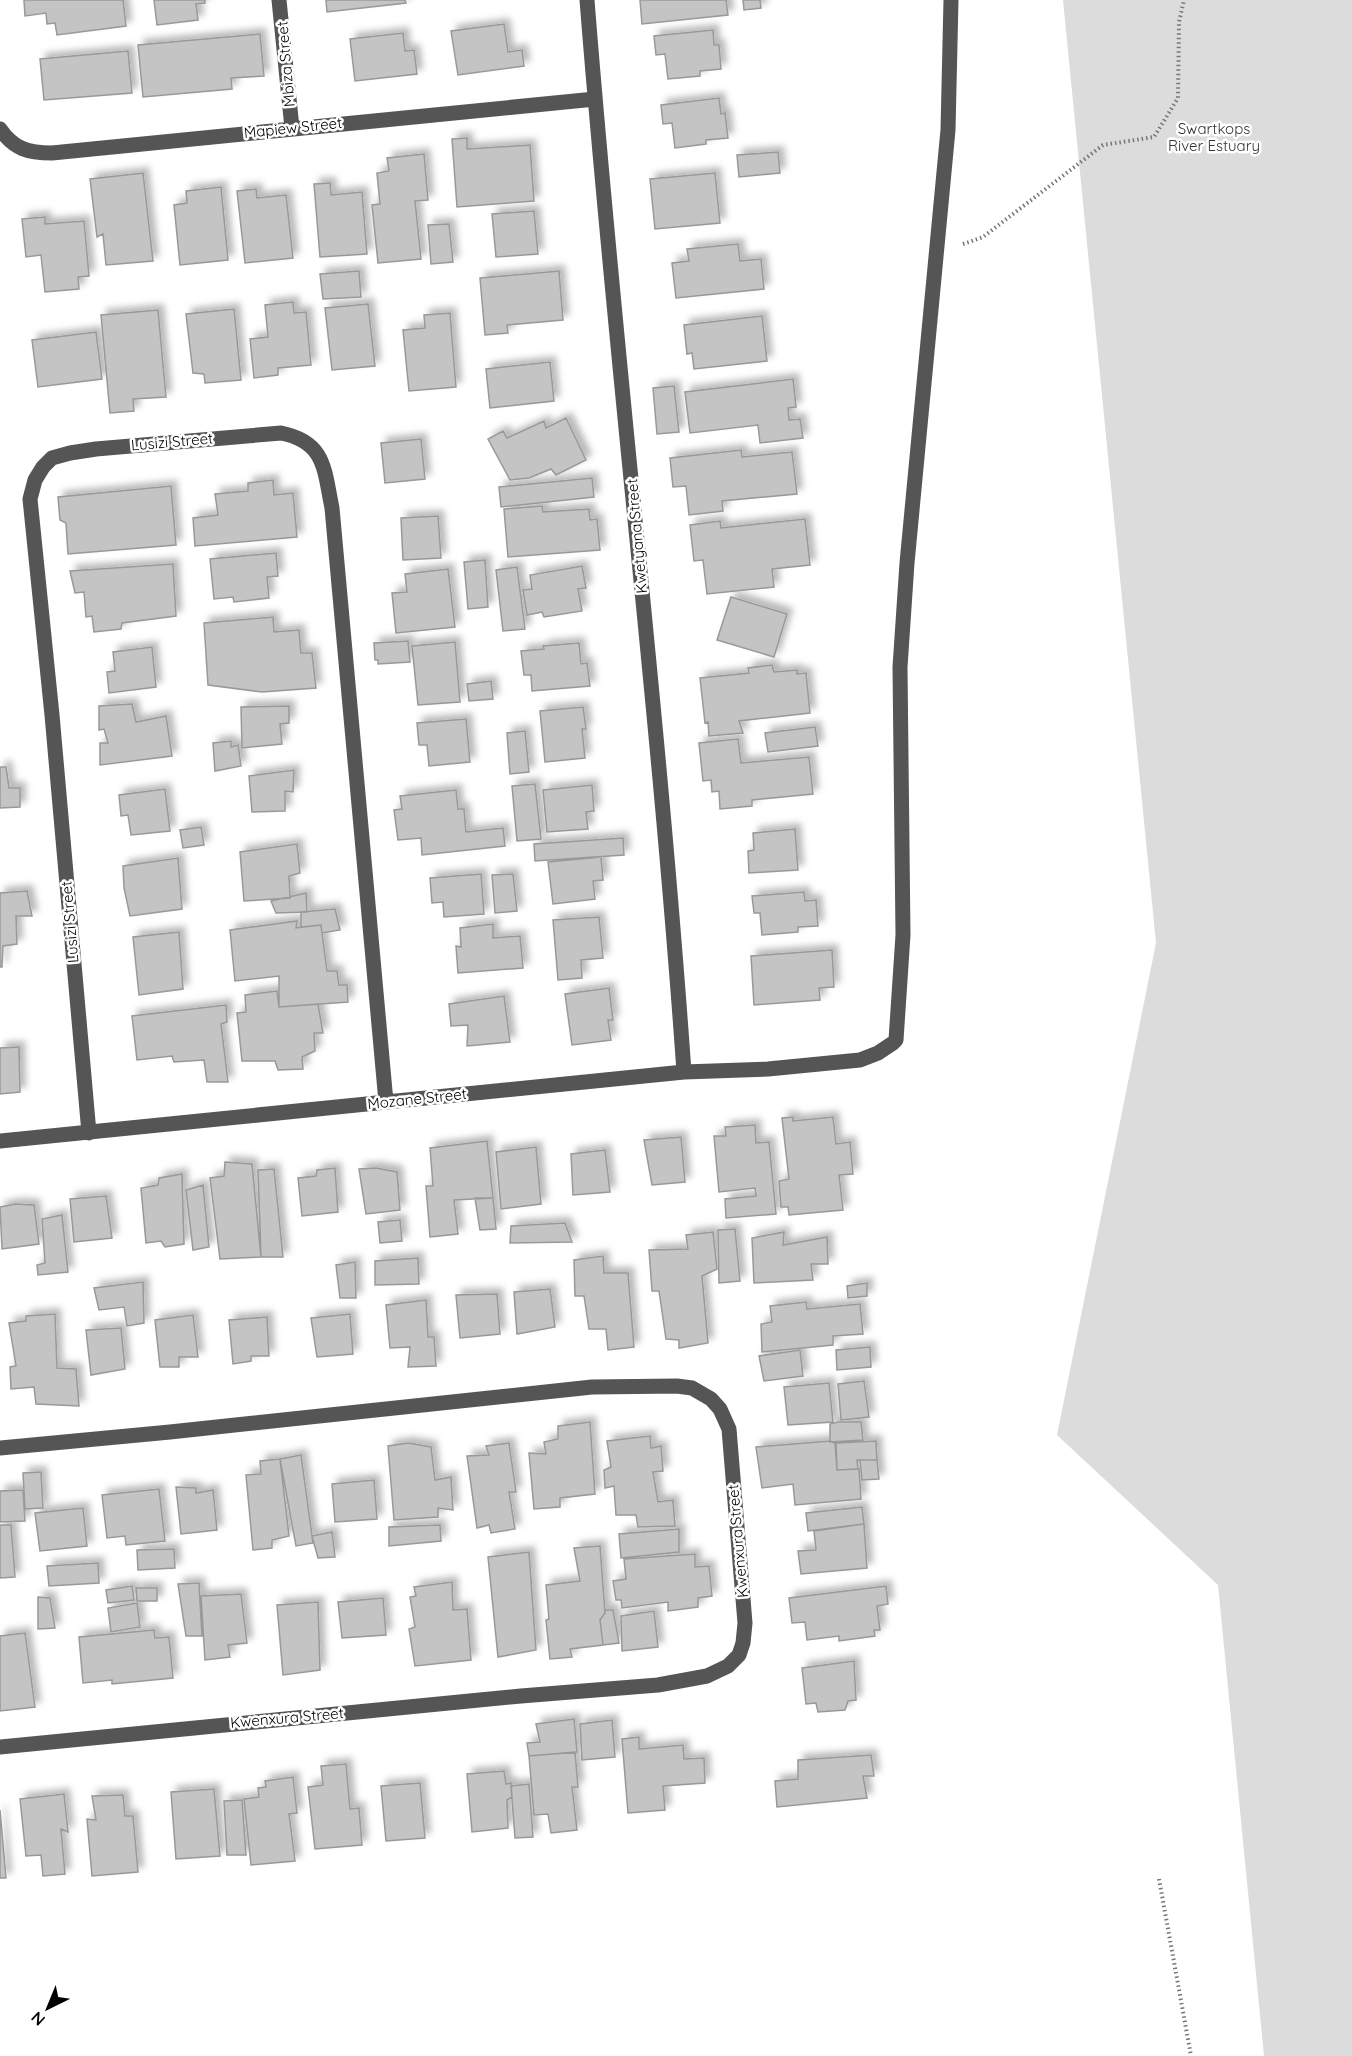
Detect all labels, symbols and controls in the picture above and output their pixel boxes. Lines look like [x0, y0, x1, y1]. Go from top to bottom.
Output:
street label: Mbiza Street [272, 20, 299, 108]
street label: Mapiew Street [243, 113, 343, 142]
park label: Swartkops River Estuary [1168, 119, 1260, 155]
street label: Lusizi Street [130, 428, 214, 455]
street label: Kwetyana Street [622, 478, 651, 594]
street label: Lusizi Street [56, 880, 83, 964]
street label: Mozane Street [366, 1084, 468, 1113]
street label: Kwenxura Street [723, 1484, 752, 1599]
street label: Kwenxura Street [229, 1703, 344, 1732]
north arrow [18, 1978, 78, 2038]
text: N [27, 2008, 49, 2030]

